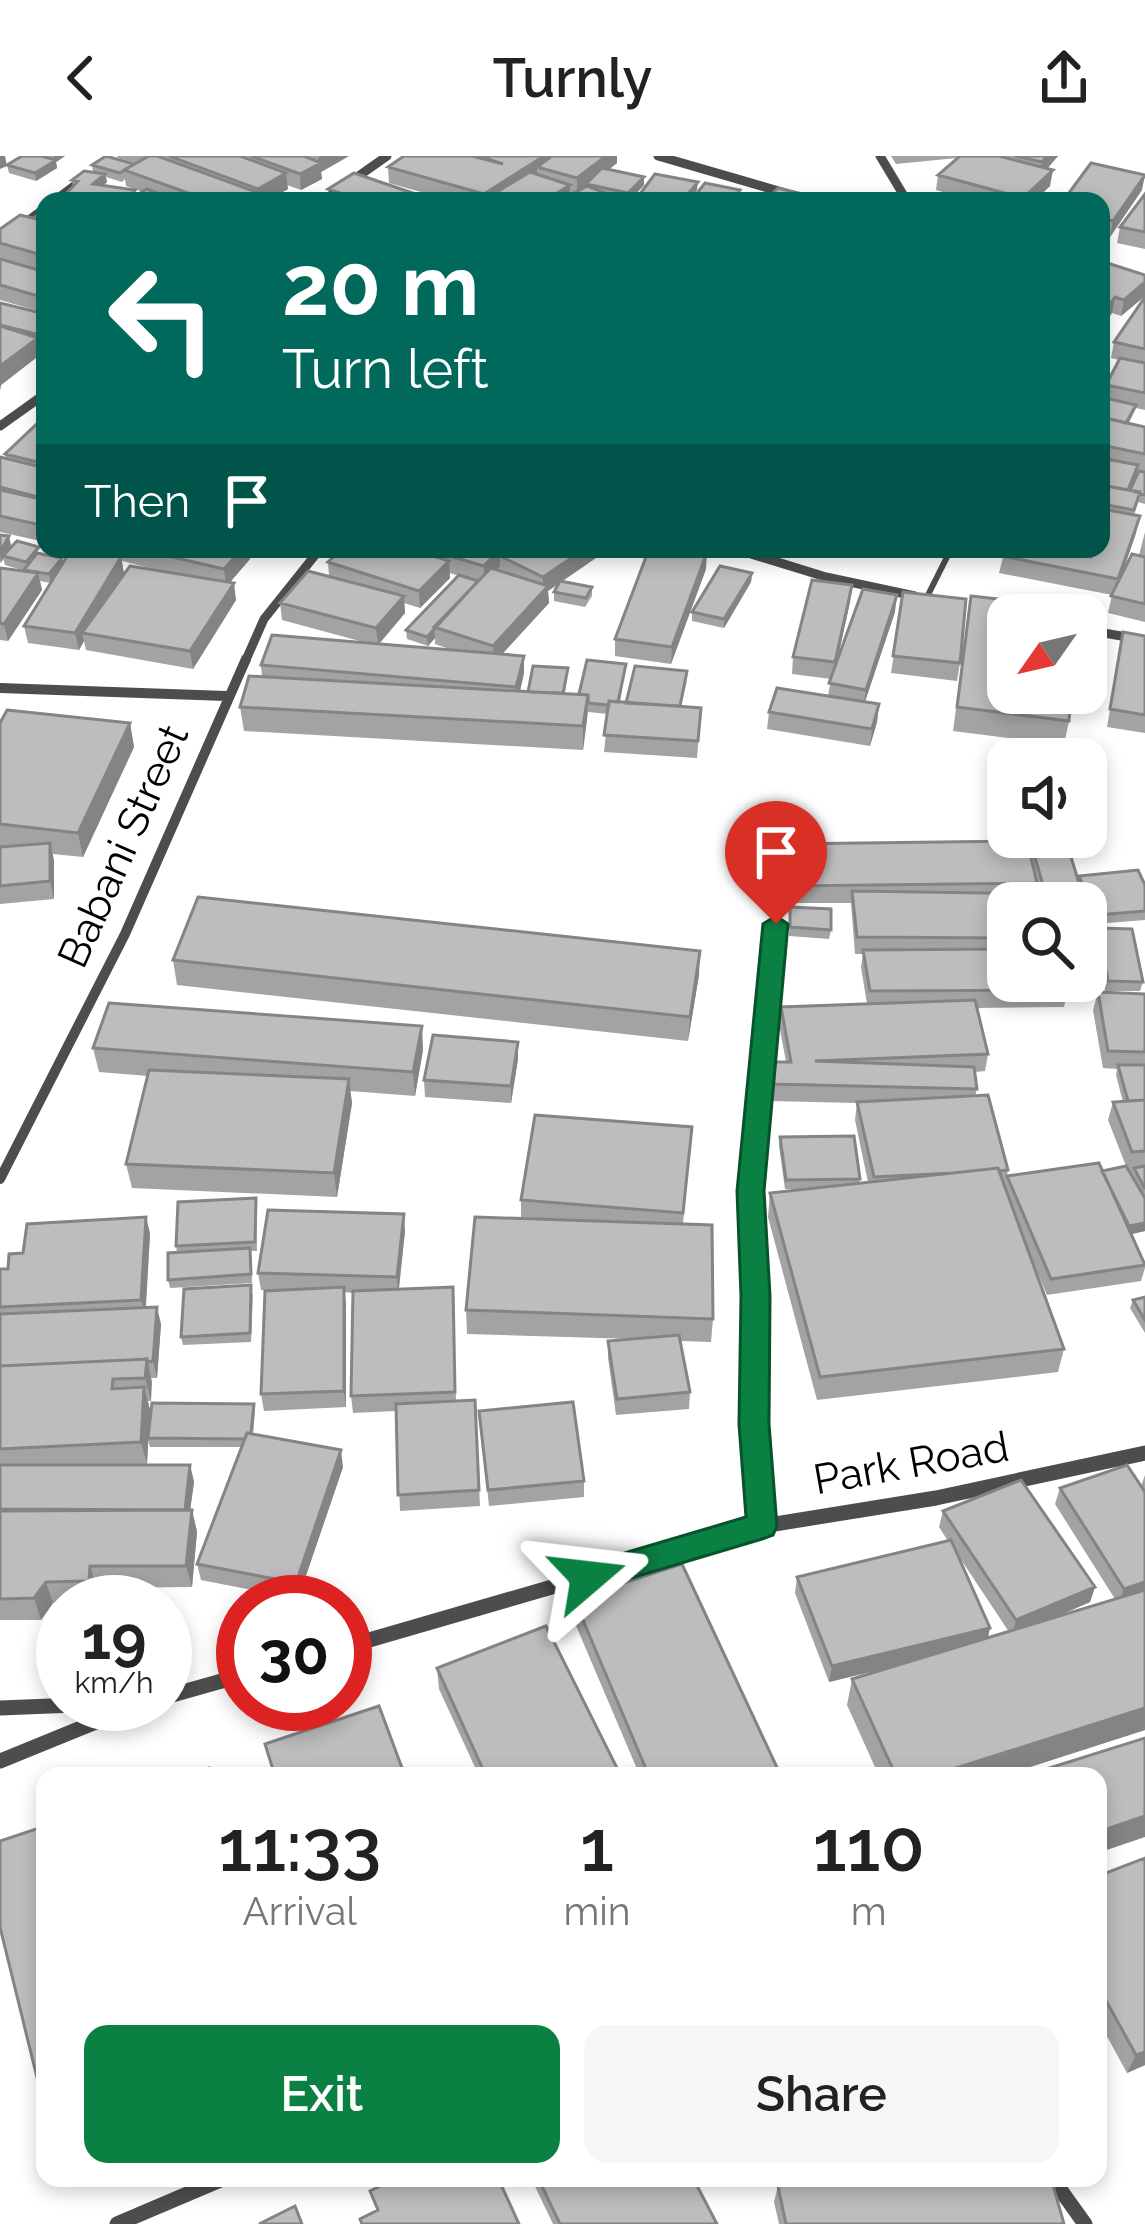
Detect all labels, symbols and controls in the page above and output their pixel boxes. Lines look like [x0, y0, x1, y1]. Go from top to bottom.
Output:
icon: back [48, 45, 114, 111]
icon: share [1031, 45, 1097, 111]
text: Turnly [493, 46, 652, 110]
text: 20 m [282, 236, 479, 335]
icon: left [84, 240, 240, 396]
text: Turn left [282, 337, 489, 401]
icon: arrive [214, 468, 280, 534]
text: Then [84, 475, 190, 528]
north arrow [987, 594, 1107, 714]
map controls [987, 594, 1107, 1002]
street label: Babani Street [48, 717, 198, 975]
button: sound [987, 738, 1107, 858]
pin [725, 801, 827, 924]
icon: arrive [743, 819, 809, 885]
button: search [987, 882, 1107, 1002]
street label: Park Road [810, 1422, 1012, 1504]
position arrow [525, 1514, 651, 1640]
speed limit sign: 30 [216, 1575, 372, 1731]
text: 19 [82, 1603, 146, 1673]
text: km/h [74, 1665, 154, 1700]
text: 11:33 [218, 1803, 381, 1888]
text: 1 [580, 1803, 614, 1888]
text: 110 [813, 1803, 925, 1888]
text: Arrival [242, 1888, 357, 1934]
text: min [563, 1888, 630, 1934]
text: m [851, 1888, 887, 1934]
button: Exit [84, 2025, 560, 2163]
button: Share [584, 2025, 1059, 2163]

